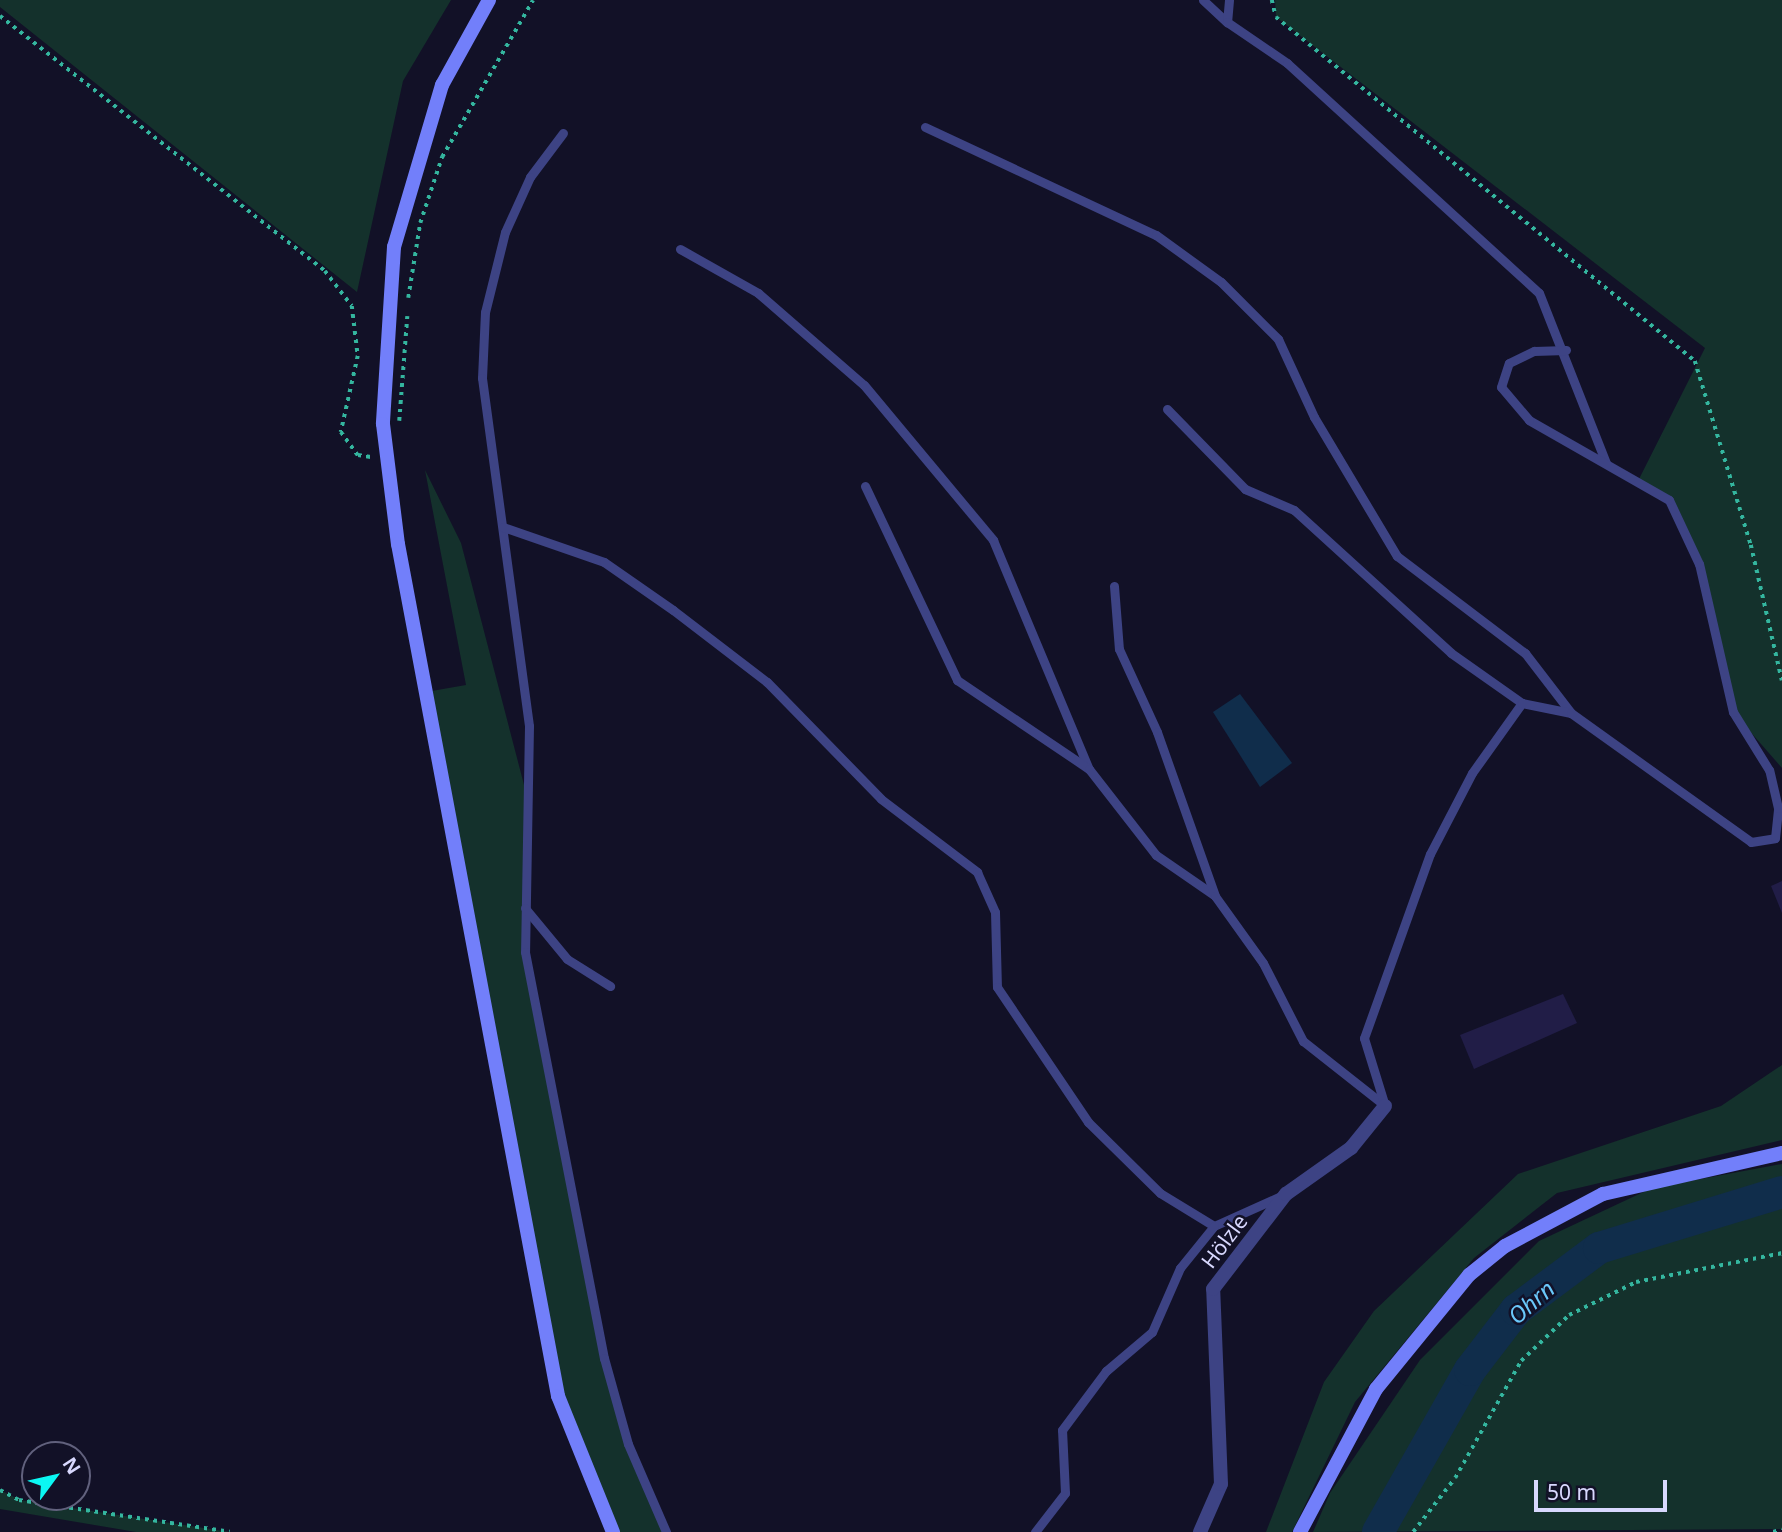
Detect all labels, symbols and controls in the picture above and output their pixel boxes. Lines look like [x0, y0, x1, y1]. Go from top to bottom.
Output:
street label: Hölzle [1196, 1209, 1252, 1273]
water label: Ohrn [1502, 1274, 1560, 1330]
north arrow [21, 1441, 91, 1511]
text: N [57, 1452, 87, 1479]
scale bar [1537, 1466, 1670, 1510]
text: 50 m [1547, 1478, 1596, 1506]

